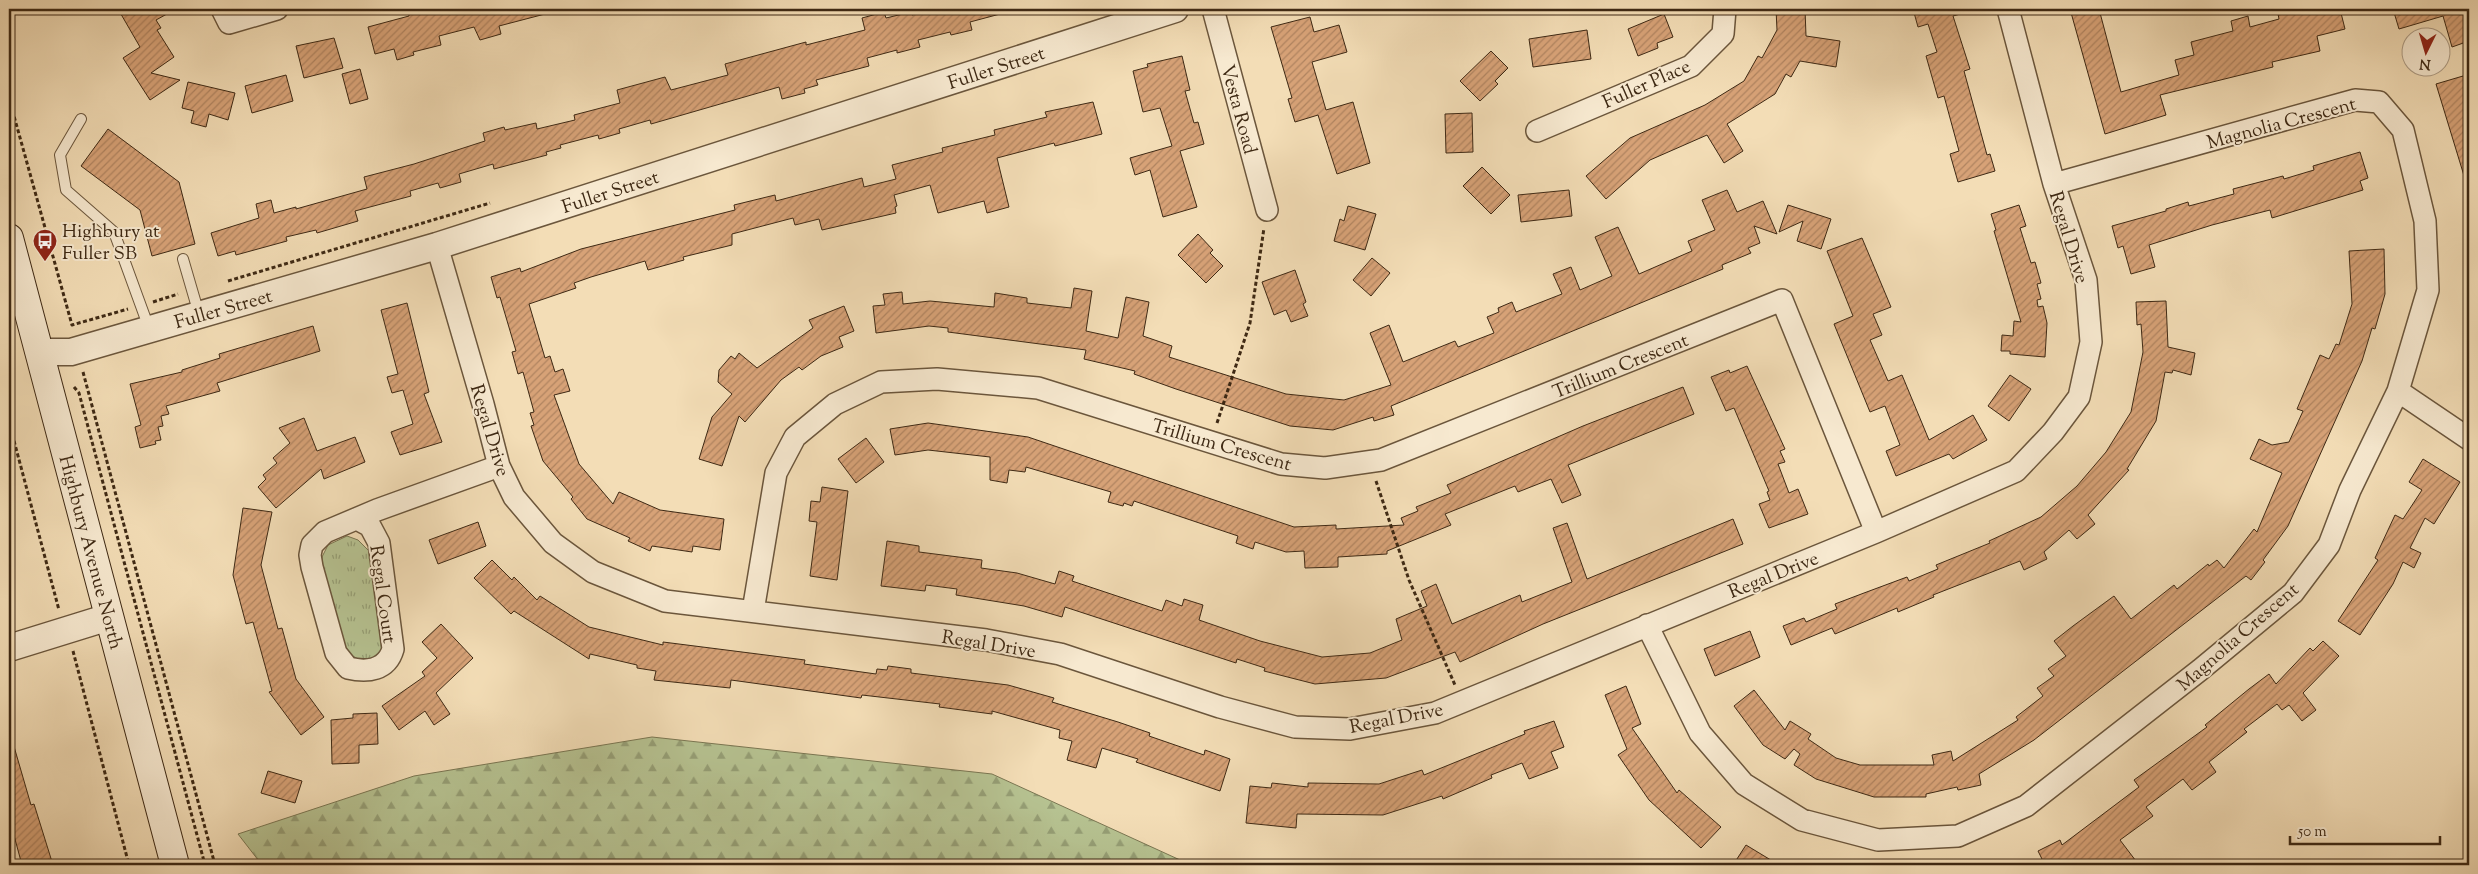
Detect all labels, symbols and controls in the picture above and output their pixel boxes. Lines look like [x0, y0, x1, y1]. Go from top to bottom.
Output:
north arrow [2400, 28, 2450, 78]
street label: Fuller Street [945, 41, 1049, 98]
text: N [2419, 53, 2431, 73]
street label: Fuller Place [1599, 54, 1695, 117]
street label: Vesta Road [1213, 62, 1263, 158]
street label: Magnolia Crescent [2204, 91, 2360, 157]
street label: Fuller Street [559, 165, 663, 222]
street label: Regal Drive [2041, 188, 2094, 287]
place label: Highbury at Fuller SB [62, 219, 160, 268]
bus stop icon: Highbury at Fuller SB [32, 228, 58, 262]
street label: Fuller Street [172, 283, 276, 337]
street label: Trillium Crescent [1549, 328, 1693, 407]
street label: Regal Drive [462, 381, 515, 480]
street label: Trillium Crescent [1148, 414, 1295, 479]
street label: Highbury Avenue North [51, 452, 129, 653]
street label: Regal Court [361, 543, 402, 646]
street label: Regal Drive [1725, 546, 1823, 607]
street label: Magnolia Crescent [2172, 577, 2306, 698]
street label: Regal Drive [940, 625, 1038, 666]
street label: Regal Drive [1347, 697, 1446, 742]
scale bar [2290, 814, 2440, 846]
text: 50 m [2297, 822, 2327, 843]

